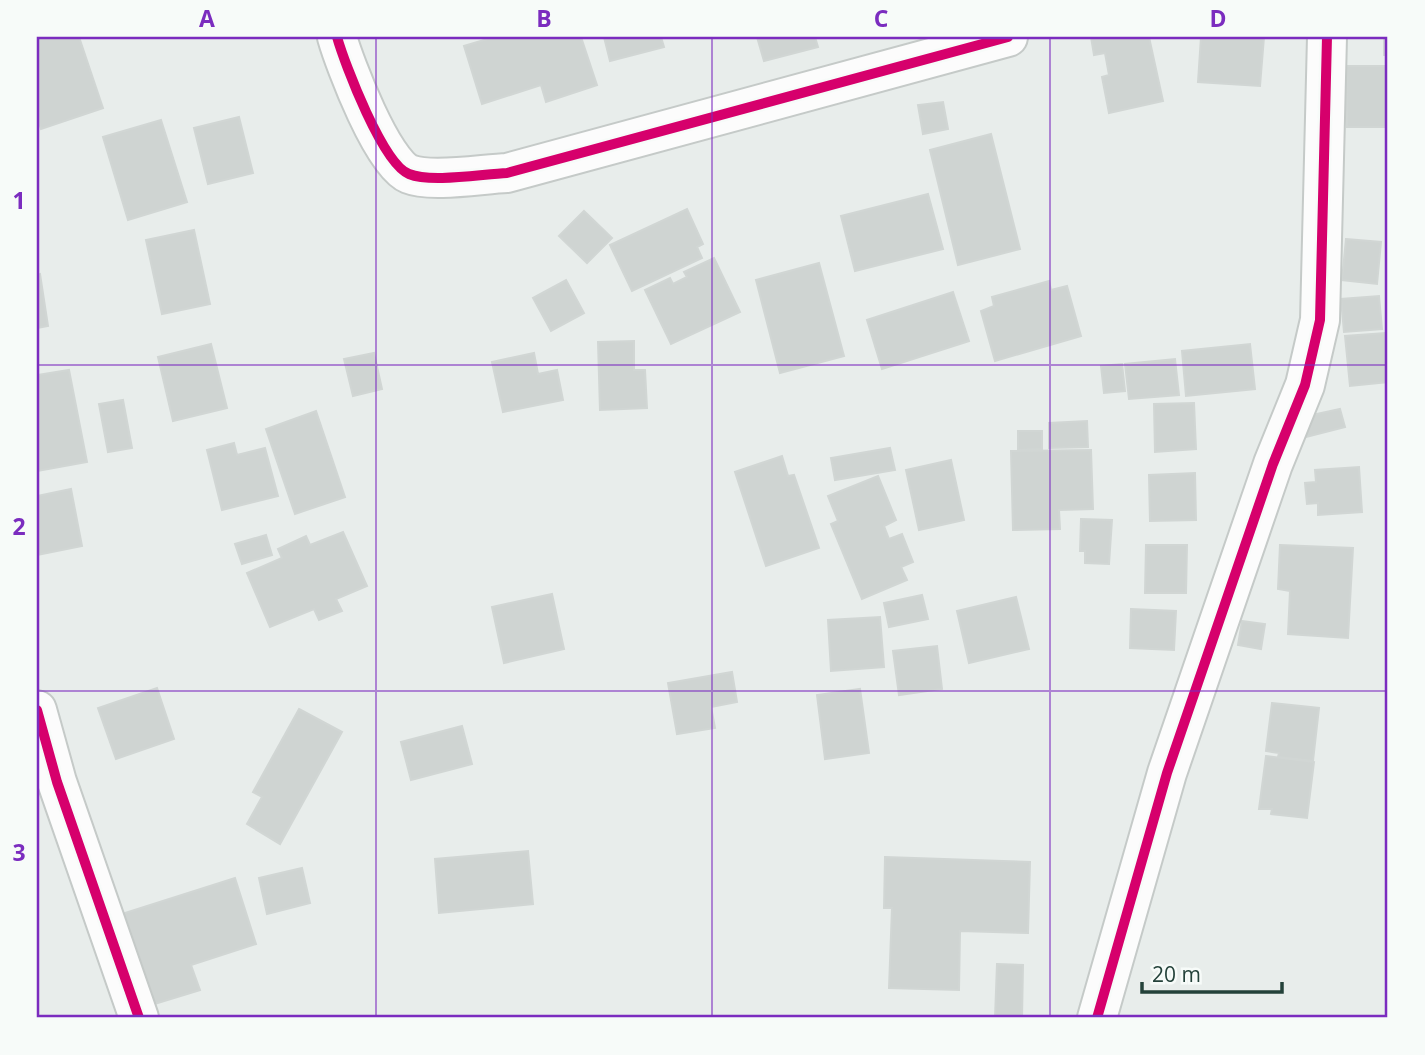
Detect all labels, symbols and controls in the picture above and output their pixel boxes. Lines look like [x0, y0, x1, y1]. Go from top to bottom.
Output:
text: A [199, 2, 215, 34]
text: B [536, 2, 552, 34]
text: C [874, 2, 888, 34]
text: D [1209, 2, 1227, 34]
text: 1 [12, 184, 26, 216]
text: 2 [12, 510, 26, 542]
text: 3 [12, 836, 26, 868]
scale bar [1142, 950, 1282, 994]
text: 20 m [1152, 960, 1201, 988]

